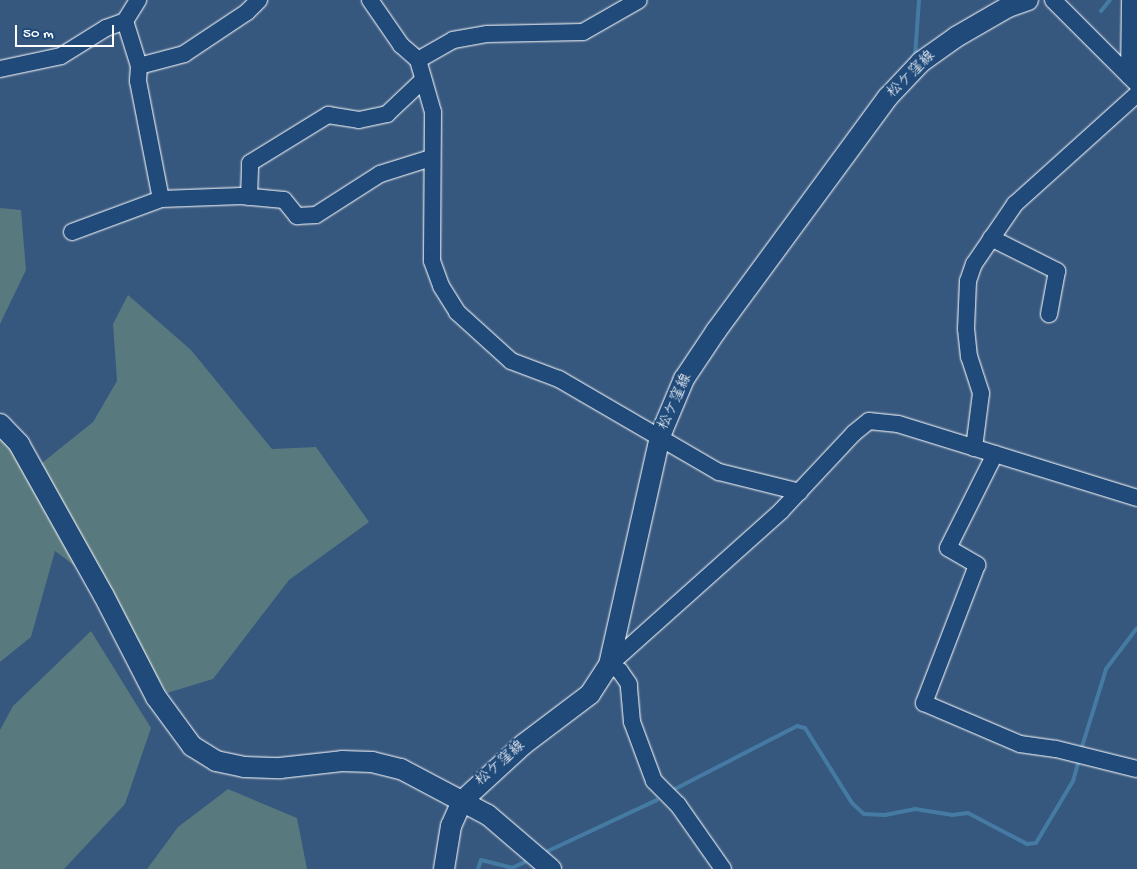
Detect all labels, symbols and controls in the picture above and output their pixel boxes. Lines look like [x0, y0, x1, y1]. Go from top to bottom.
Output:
scale bar [18, 15, 116, 47]
text: 50 m [23, 25, 54, 43]
street label: 松ケ窪線 [884, 48, 940, 102]
street label: 松ケ窪線 [655, 371, 697, 433]
street label: 松ケ窪線 [472, 738, 530, 790]

